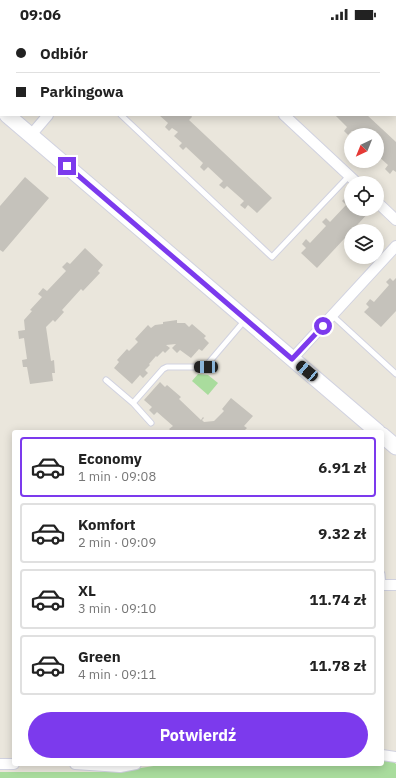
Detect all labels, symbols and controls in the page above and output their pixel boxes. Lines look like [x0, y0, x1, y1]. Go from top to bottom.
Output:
text: 09:06 [20, 5, 61, 24]
text: Odbiór [40, 44, 88, 63]
text: Parkingowa [40, 82, 124, 101]
north arrow [344, 128, 384, 168]
map controls [344, 128, 384, 264]
route end [58, 157, 76, 175]
button: locate [344, 176, 384, 216]
button: layers [344, 224, 384, 264]
route start [314, 317, 332, 335]
car [294, 359, 320, 383]
car [194, 361, 218, 373]
icon: car [30, 449, 66, 485]
text: Economy [78, 449, 142, 468]
text: 6.91 zł [318, 458, 366, 477]
text: 1 min · 09:08 [78, 468, 156, 485]
icon: car [30, 515, 66, 551]
text: Komfort [78, 515, 136, 534]
text: 9.32 zł [318, 524, 366, 543]
text: 2 min · 09:09 [78, 534, 156, 551]
icon: car [30, 581, 66, 617]
text: XL [78, 581, 96, 600]
text: 11.74 zł [309, 590, 366, 609]
text: 3 min · 09:10 [78, 600, 156, 617]
icon: car [30, 647, 66, 683]
text: Green [78, 647, 121, 666]
text: 11.78 zł [309, 656, 366, 675]
text: 4 min · 09:11 [78, 666, 156, 683]
button: Potwierdź [28, 712, 368, 758]

